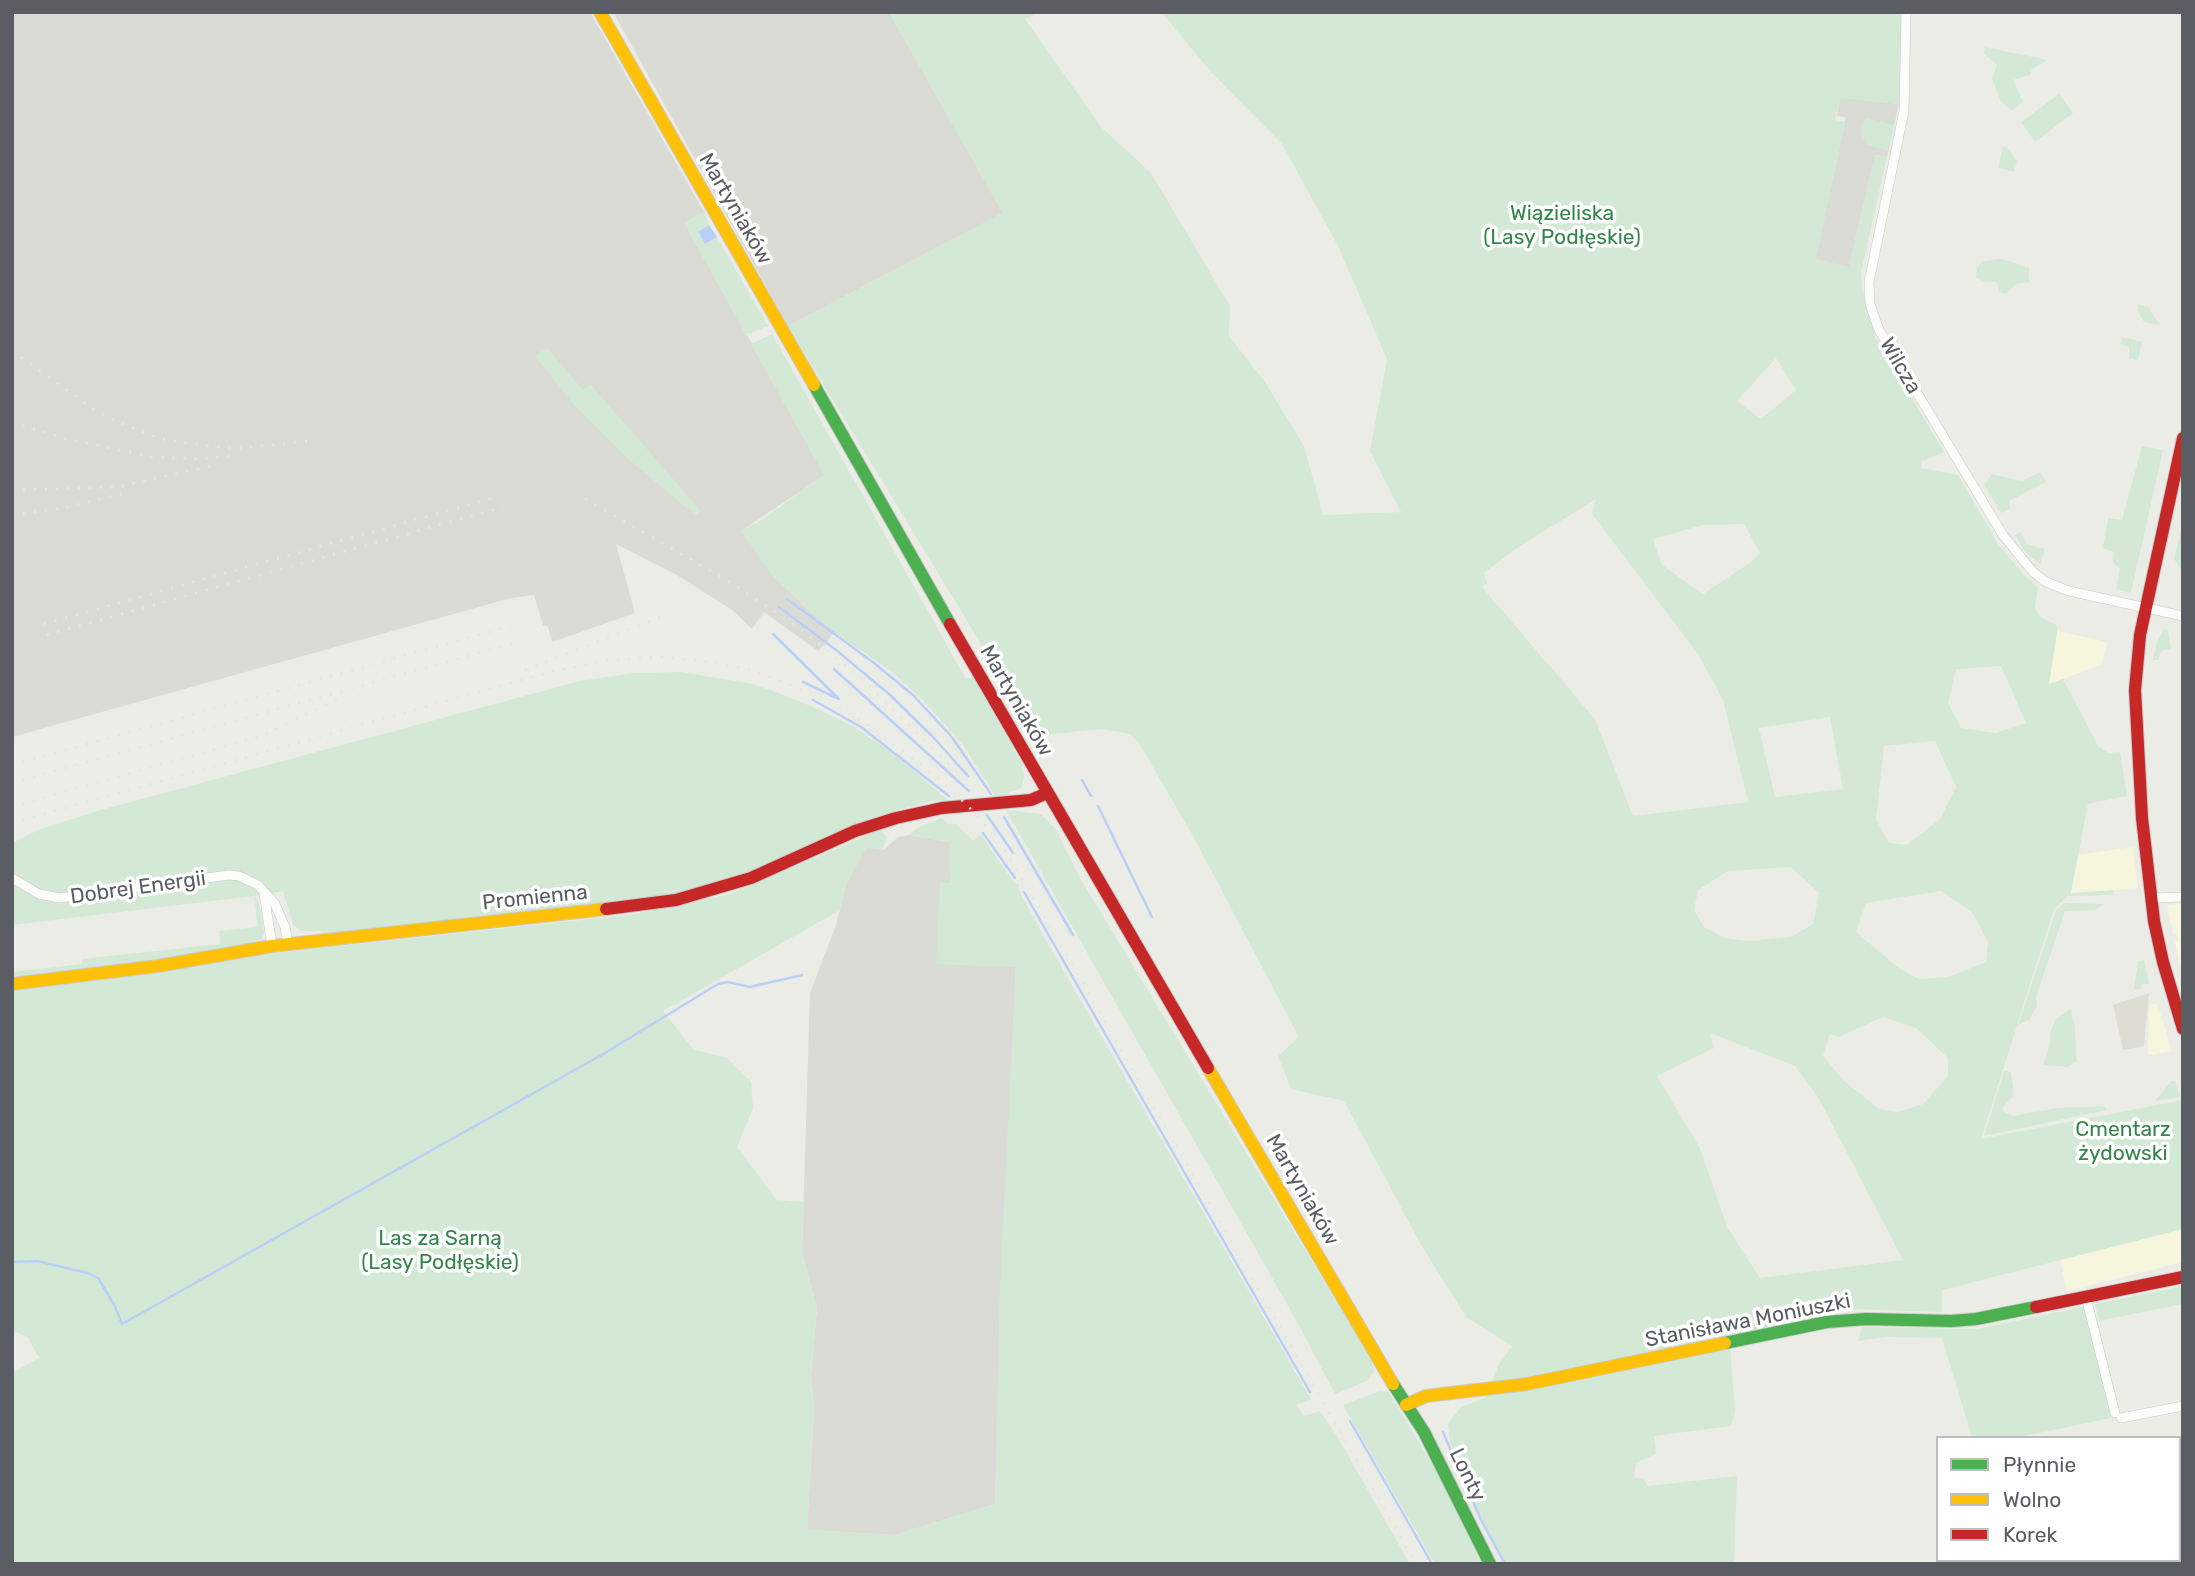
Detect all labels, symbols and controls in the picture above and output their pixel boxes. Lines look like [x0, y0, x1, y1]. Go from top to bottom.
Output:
street label: Martyniaków [693, 149, 777, 269]
park label: Wiązieliska (Lasy Podłęskie) [1483, 201, 1641, 251]
street label: Wilcza [1874, 333, 1926, 399]
street label: Martyniaków [974, 641, 1058, 761]
street label: Dobrej Energii [69, 866, 207, 910]
street label: Promienna [481, 880, 589, 916]
park label: Cmentarz żydowski [2075, 1117, 2171, 1167]
street label: Martyniaków [1260, 1130, 1344, 1250]
park label: Las za Sarną (Lasy Podłęskie) [361, 1226, 519, 1276]
street label: Stanisława Moniuszki [1643, 1289, 1853, 1353]
legend [1936, 1436, 2181, 1562]
street label: Lonty [1443, 1444, 1491, 1506]
text: Płynnie [2003, 1452, 2076, 1477]
text: Wolno [2003, 1487, 2061, 1512]
text: Korek [2003, 1522, 2057, 1547]

